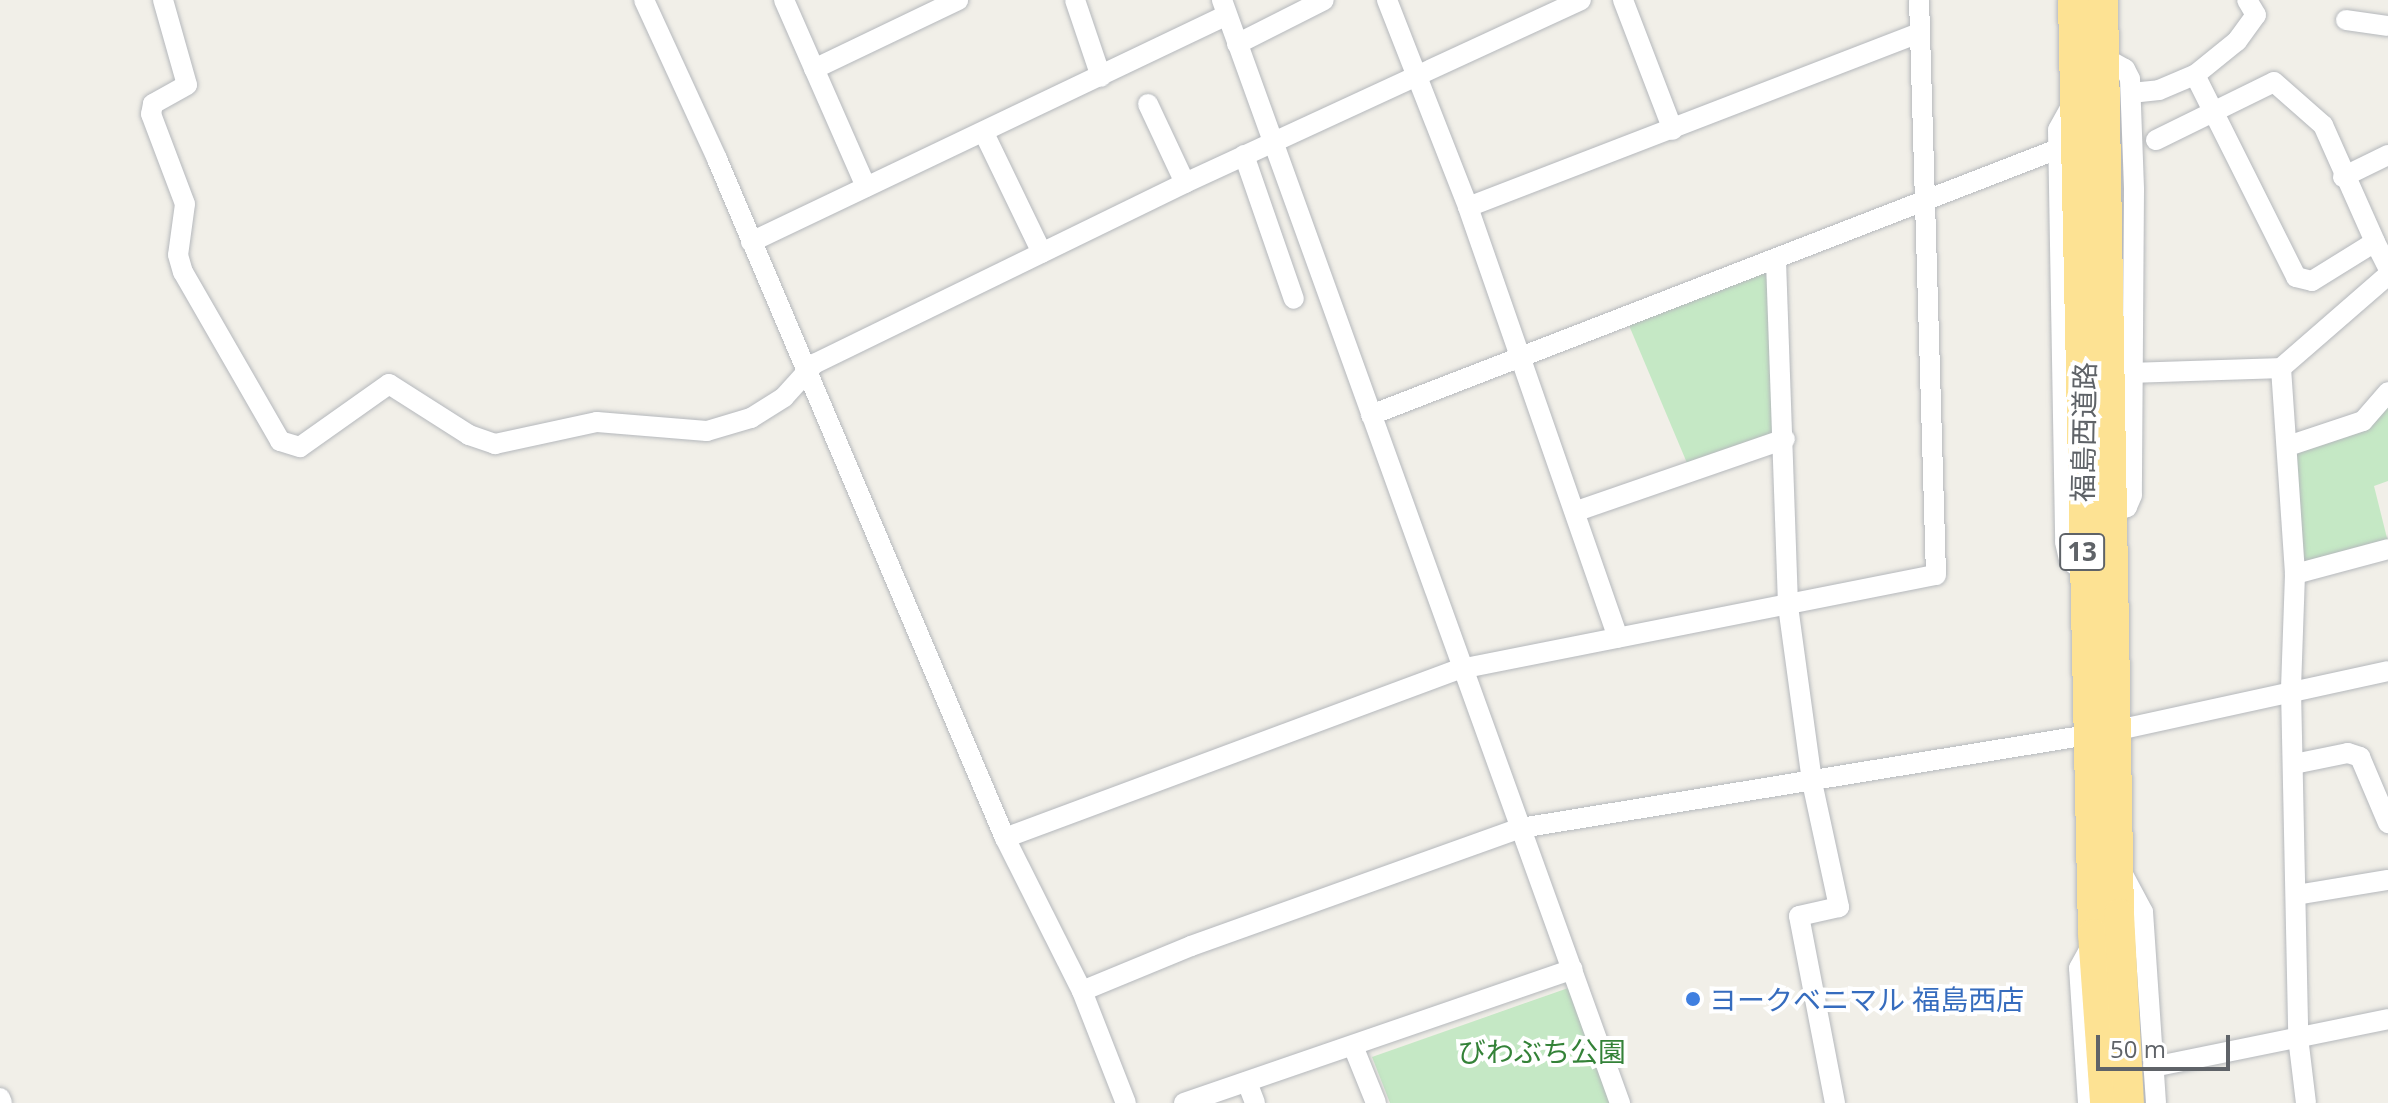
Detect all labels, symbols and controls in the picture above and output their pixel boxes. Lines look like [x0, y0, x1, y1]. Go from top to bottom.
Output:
street label: 福島西道路 [2065, 362, 2101, 502]
road number: 13 [2058, 530, 2106, 574]
place label: ヨークベニマル 福島西店 [1709, 982, 2024, 1016]
marker: ヨークベニマル 福島西店 [1684, 990, 1702, 1008]
scale bar [2100, 1019, 2234, 1069]
text: 50 m [2110, 1032, 2166, 1065]
park label: びわぶち公園 [1458, 1034, 1626, 1068]

